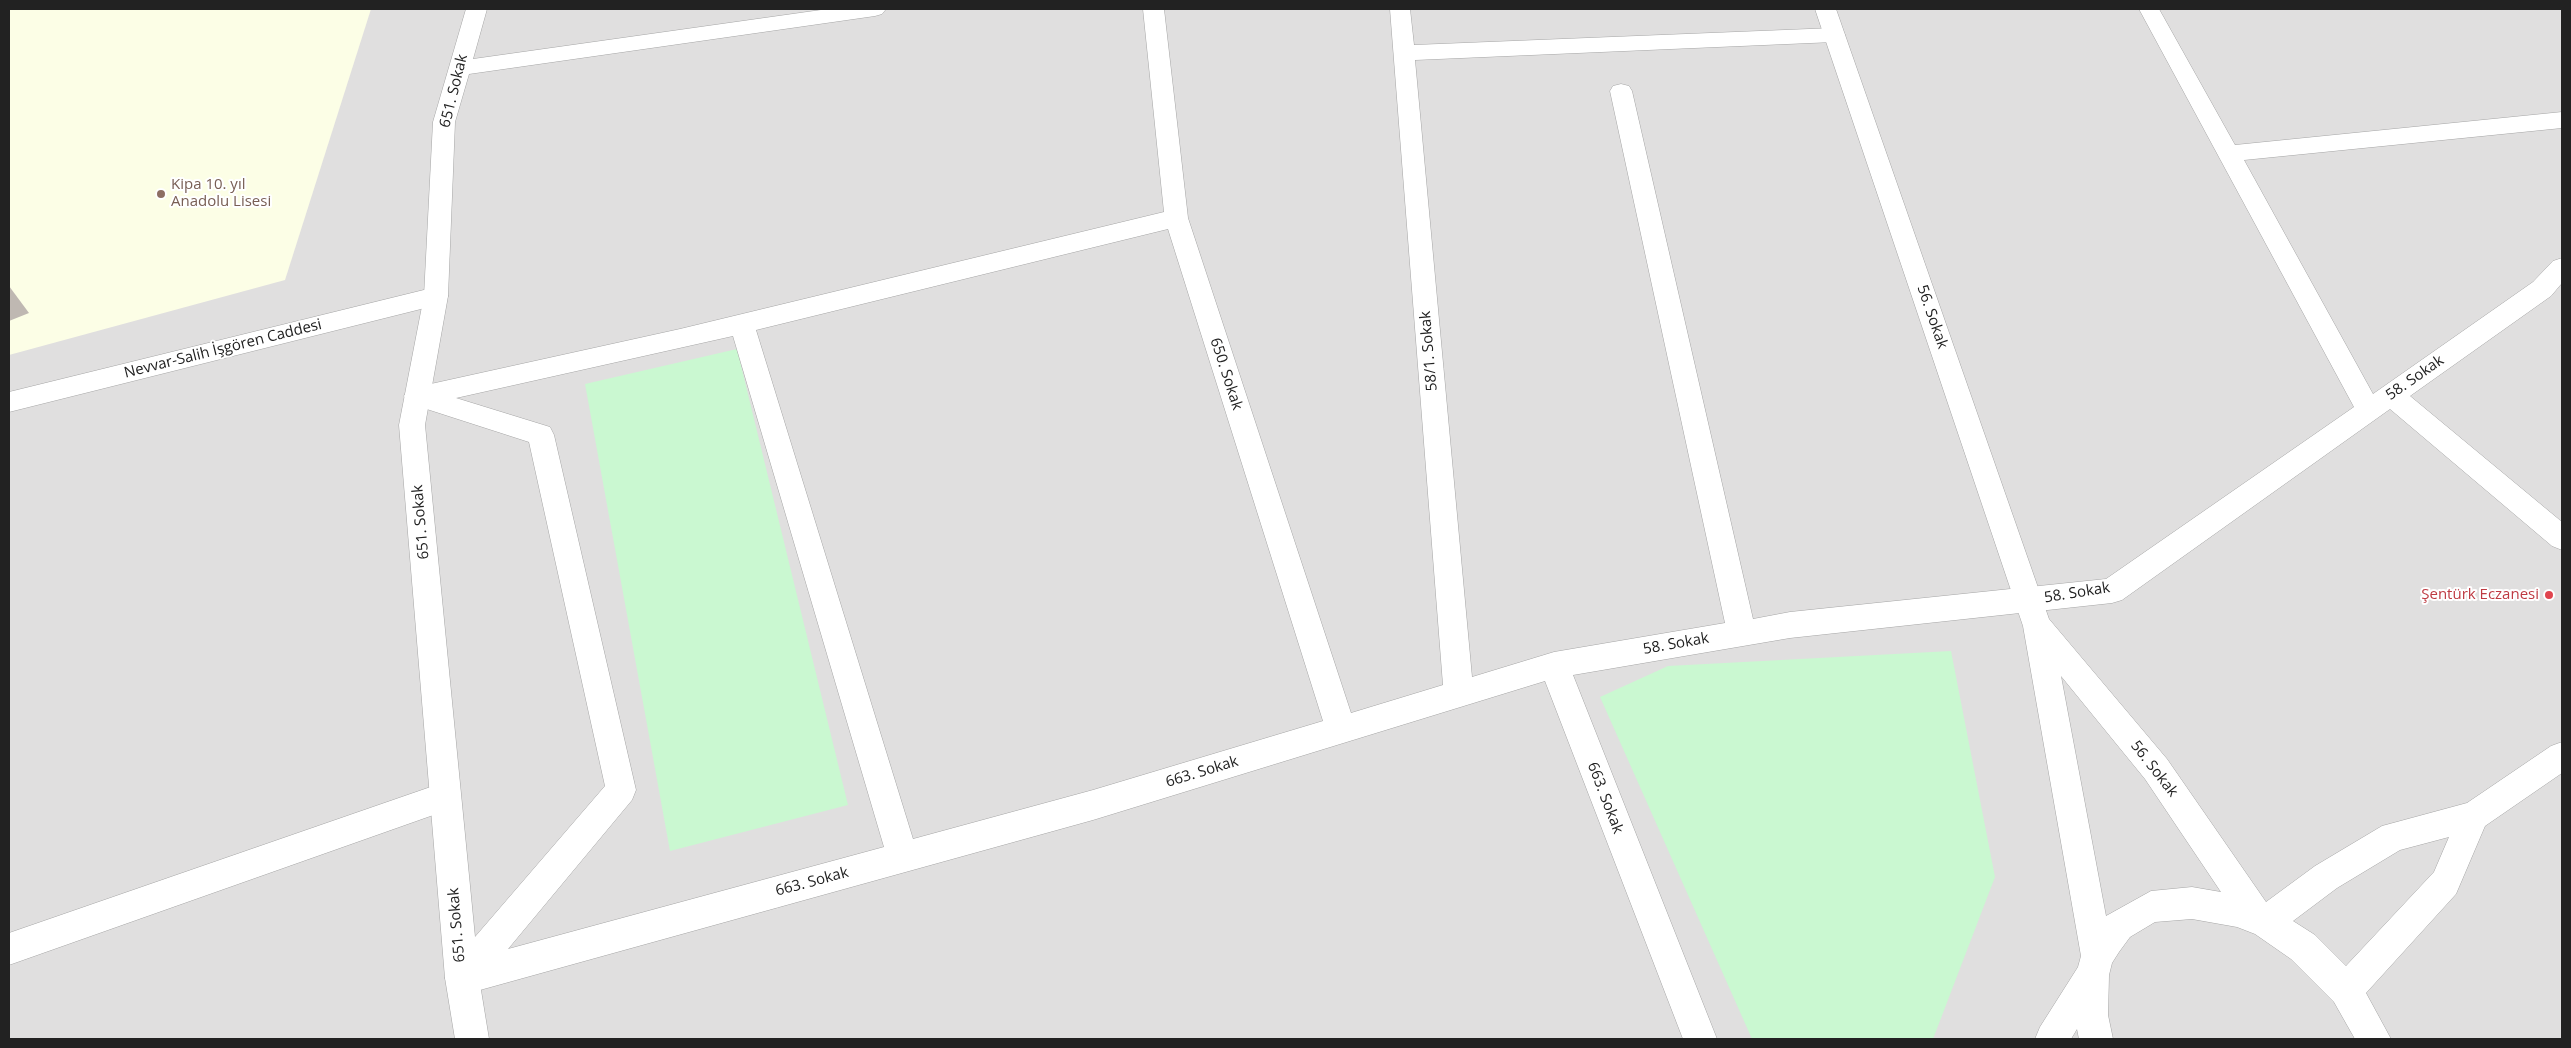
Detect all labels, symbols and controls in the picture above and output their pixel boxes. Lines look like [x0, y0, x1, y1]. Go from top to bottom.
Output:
street label: 651. Sokak [436, 52, 472, 130]
place label: Kipa 10. yıl Anadolu Lisesi [171, 176, 271, 211]
marker: Kipa 10. yıl Anadolu Lisesi [155, 188, 167, 200]
street label: 56. Sokak [1913, 283, 1951, 351]
street label: 58/1. Sokak [1417, 310, 1441, 392]
street label: Nevvar-Salih İşgören Caddesi [122, 316, 324, 382]
street label: 650. Sokak [1206, 336, 1246, 412]
street label: 58. Sokak [2383, 352, 2447, 404]
street label: 651. Sokak [409, 484, 433, 560]
street label: 58. Sokak [2043, 579, 2111, 607]
place label: Şentürk Eczanesi [2421, 586, 2539, 604]
marker: Şentürk Eczanesi [2543, 589, 2555, 601]
street label: 58. Sokak [1642, 629, 1710, 659]
street label: 56. Sokak [2126, 737, 2182, 801]
street label: 663. Sokak [1164, 752, 1240, 792]
street label: 663. Sokak [1583, 760, 1627, 836]
street label: 663. Sokak [773, 864, 851, 900]
street label: 651. Sokak [445, 887, 469, 963]

